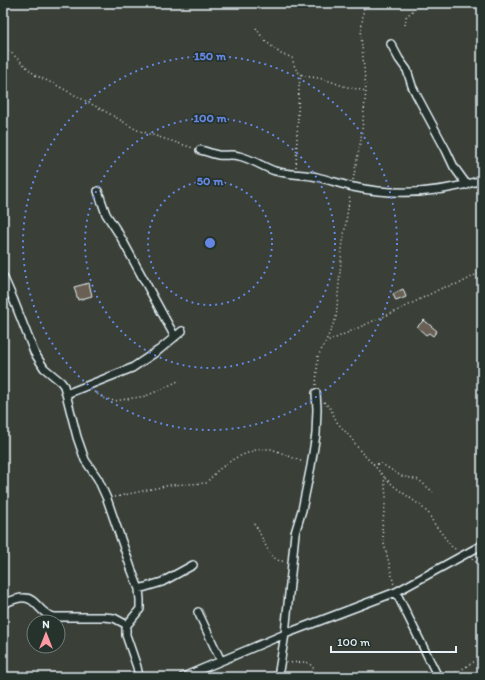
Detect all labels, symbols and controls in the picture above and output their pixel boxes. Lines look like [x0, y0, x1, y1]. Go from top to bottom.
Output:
text: 150 m [194, 49, 227, 63]
text: 100 m [193, 111, 227, 125]
text: 50 m [197, 174, 224, 188]
centre of rings [203, 236, 217, 250]
north arrow [26, 614, 66, 654]
text: N [42, 618, 50, 631]
scale bar [331, 628, 456, 654]
text: 100 m [337, 635, 370, 649]

